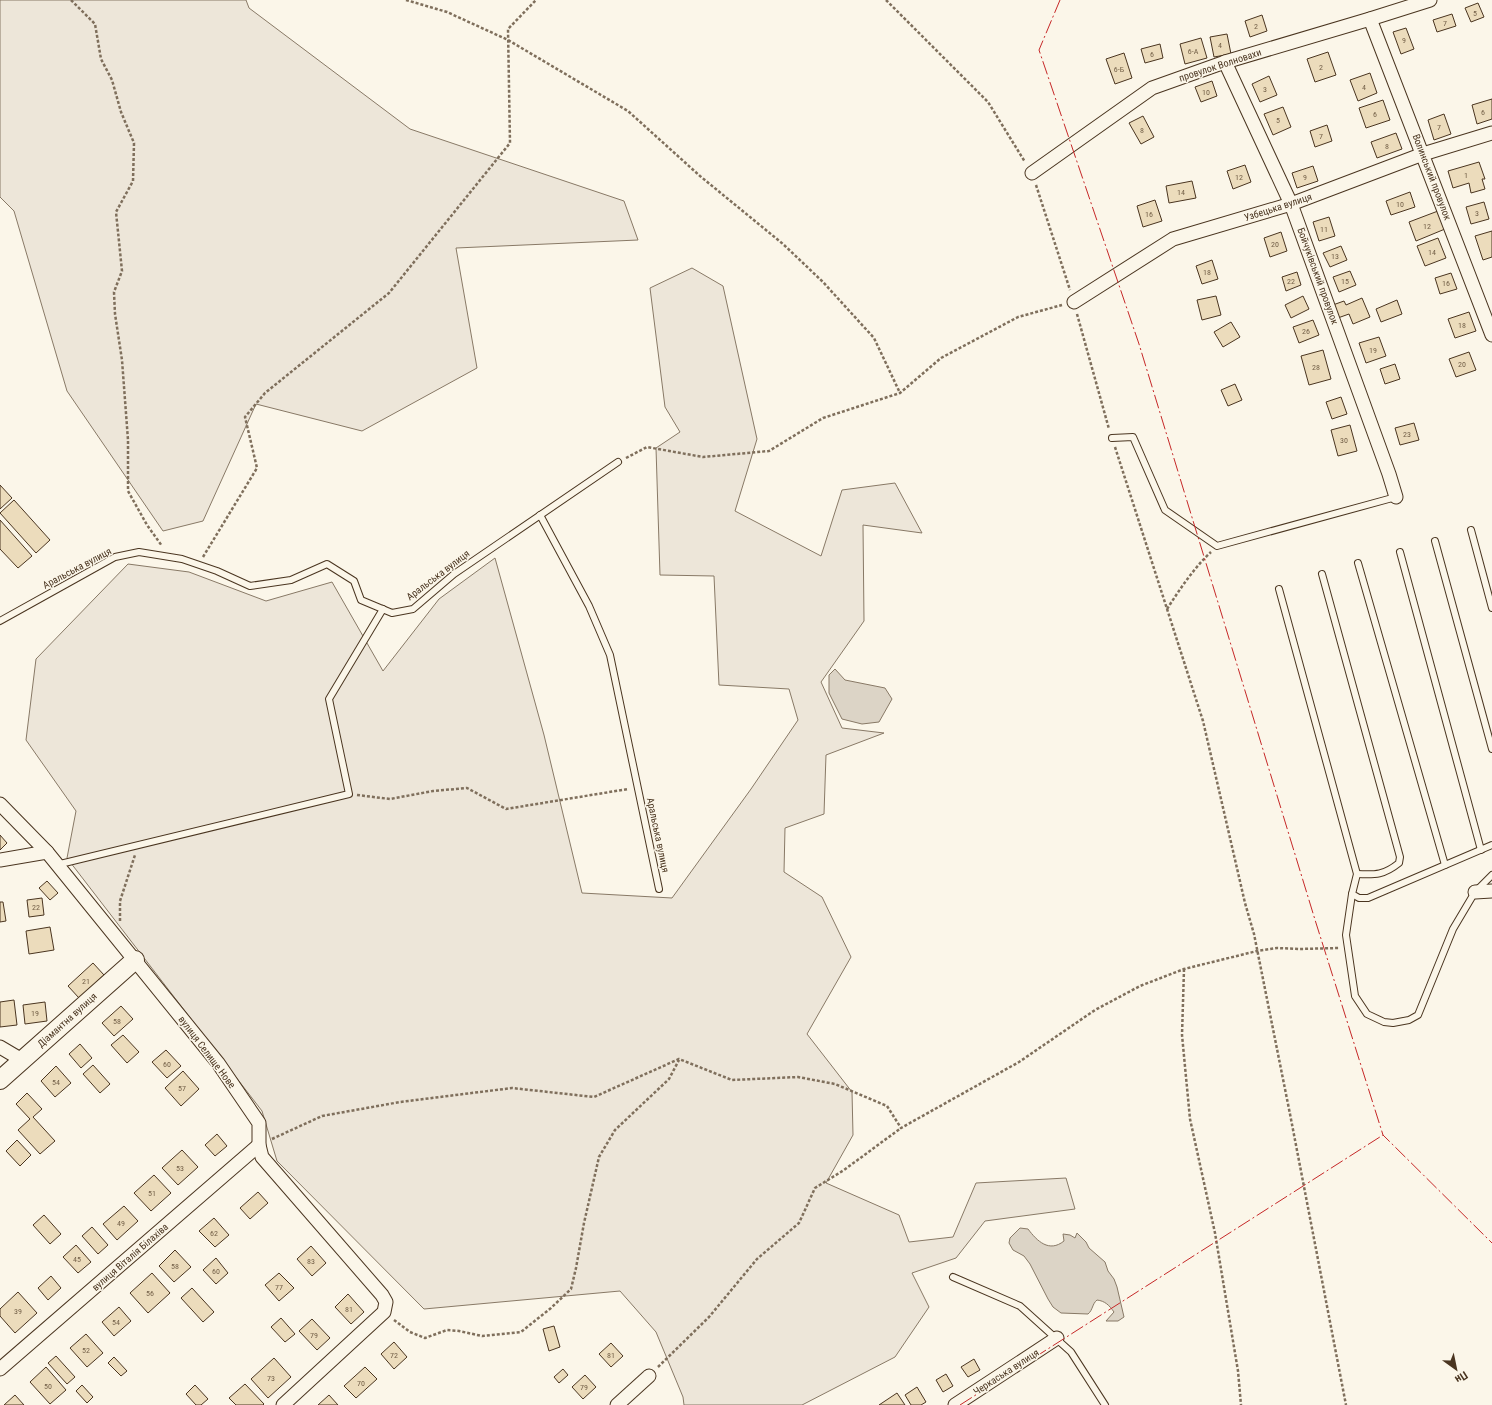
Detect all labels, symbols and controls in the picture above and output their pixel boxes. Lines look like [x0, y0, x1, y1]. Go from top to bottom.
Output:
house number: 5 [1473, 9, 1477, 18]
house number: 7 [1443, 19, 1447, 28]
house number: 2 [1254, 22, 1258, 31]
house number: 9 [1402, 36, 1406, 45]
house number: 4 [1218, 41, 1222, 50]
street label: провулок Волновахи [1177, 46, 1263, 84]
house number: 6-А [1188, 47, 1199, 56]
house number: 6 [1150, 50, 1154, 59]
house number: 2 [1319, 63, 1323, 72]
house number: 6-Б [1114, 65, 1125, 74]
house number: 4 [1362, 83, 1366, 92]
house number: 3 [1263, 85, 1267, 94]
house number: 10 [1202, 88, 1210, 97]
house number: 6 [1481, 108, 1485, 117]
house number: 6 [1373, 110, 1377, 119]
house number: 5 [1276, 116, 1280, 125]
house number: 7 [1437, 123, 1441, 132]
house number: 8 [1140, 126, 1144, 135]
house number: 7 [1319, 132, 1323, 141]
street label: Волинський провулок [1411, 132, 1454, 222]
house number: 8 [1385, 142, 1389, 151]
house number: 1 [1464, 171, 1468, 180]
house number: 12 [1235, 173, 1243, 182]
house number: 9 [1303, 173, 1307, 182]
house number: 14 [1177, 188, 1185, 197]
street label: Узбецька вулиця [1243, 191, 1313, 223]
house number: 10 [1396, 200, 1404, 209]
house number: 3 [1475, 209, 1479, 218]
house number: 16 [1145, 210, 1153, 219]
house number: 12 [1423, 222, 1431, 231]
house number: 11 [1320, 225, 1328, 234]
street label: Бойчуківський провулок [1295, 226, 1341, 326]
house number: 20 [1271, 240, 1279, 249]
house number: 14 [1428, 248, 1436, 257]
house number: 13 [1331, 252, 1339, 261]
house number: 18 [1203, 268, 1211, 277]
house number: 22 [1287, 277, 1295, 286]
house number: 15 [1341, 277, 1349, 286]
house number: 16 [1442, 279, 1450, 288]
house number: 18 [1458, 321, 1466, 330]
house number: 26 [1302, 327, 1310, 336]
house number: 19 [1369, 346, 1377, 355]
house number: 20 [1458, 360, 1466, 369]
house number: 28 [1312, 363, 1320, 372]
house number: 23 [1403, 430, 1411, 439]
house number: 30 [1340, 436, 1348, 445]
street label: Аральська вулиця [41, 545, 113, 591]
street label: Аральська вулиця [404, 548, 472, 602]
street label: Аральська вулиця [645, 797, 671, 873]
house number: 22 [32, 903, 40, 912]
house number: 21 [82, 977, 90, 986]
street label: Діамантна вулиця [35, 990, 99, 1049]
house number: 19 [31, 1009, 39, 1018]
street label: вулиця Селище Нове [176, 1014, 238, 1090]
house number: 58 [113, 1017, 121, 1026]
house number: 60 [163, 1060, 171, 1069]
house number: 54 [52, 1078, 60, 1087]
house number: 57 [178, 1084, 186, 1093]
house number: 53 [176, 1164, 184, 1173]
house number: 51 [148, 1189, 156, 1198]
house number: 49 [117, 1219, 125, 1228]
street label: вулиця Віталія Білахіва [90, 1221, 170, 1293]
house number: 62 [210, 1229, 218, 1238]
house number: 45 [73, 1255, 81, 1264]
house number: 83 [307, 1257, 315, 1266]
house number: 58 [171, 1262, 179, 1271]
house number: 60 [212, 1267, 220, 1276]
house number: 77 [275, 1283, 283, 1292]
house number: 56 [146, 1289, 154, 1298]
house number: 81 [345, 1305, 353, 1314]
house number: 39 [14, 1307, 22, 1316]
house number: 54 [112, 1318, 120, 1327]
house number: 79 [310, 1331, 318, 1340]
house number: 52 [82, 1346, 90, 1355]
street label: Черкаська вулиця [971, 1347, 1041, 1397]
north arrow [1436, 1349, 1476, 1389]
house number: 72 [390, 1351, 398, 1360]
house number: 81 [607, 1351, 615, 1360]
text: Пн [1452, 1368, 1470, 1386]
house number: 73 [267, 1374, 275, 1383]
house number: 70 [357, 1379, 365, 1388]
house number: 50 [44, 1382, 52, 1391]
house number: 79 [580, 1383, 588, 1392]

